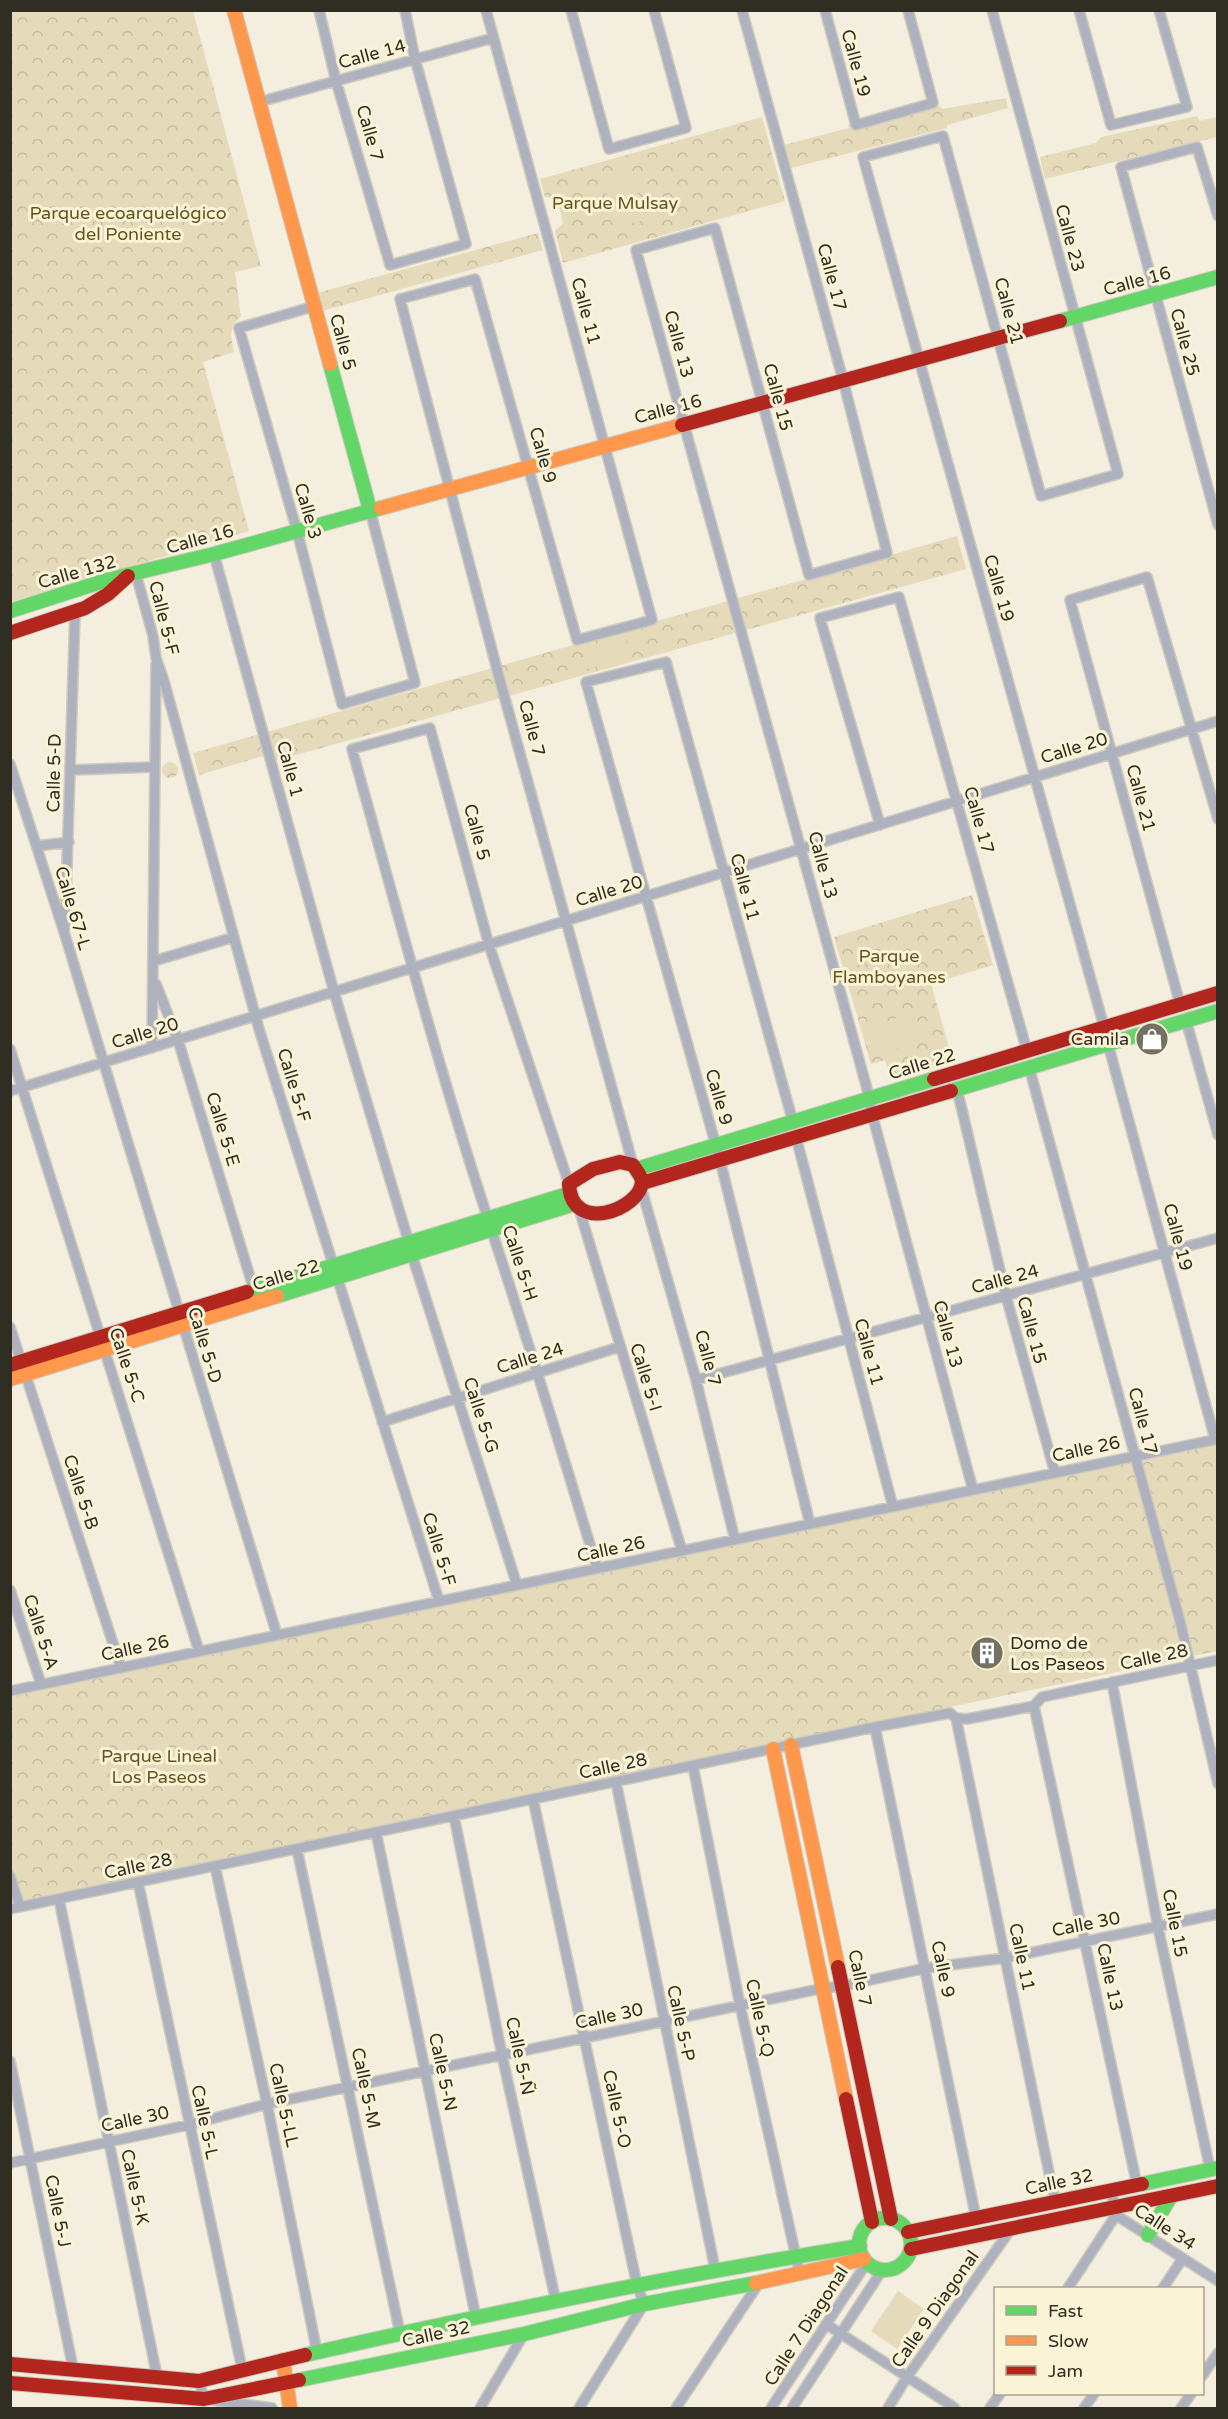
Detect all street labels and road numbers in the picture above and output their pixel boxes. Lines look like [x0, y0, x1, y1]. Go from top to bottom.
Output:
street label: Calle 19 [836, 27, 876, 99]
street label: Calle 14 [336, 34, 408, 74]
street label: Calle 7 [351, 102, 389, 164]
street label: Calle 23 [1050, 202, 1090, 274]
street label: Calle 17 [812, 241, 852, 313]
street label: Calle 16 [1101, 261, 1173, 301]
street label: Calle 11 [566, 275, 606, 347]
street label: Calle 21 [989, 275, 1029, 347]
street label: Calle 25 [1165, 306, 1205, 378]
street label: Calle 13 [659, 308, 699, 380]
street label: Calle 5 [325, 311, 361, 373]
street label: Calle 15 [758, 361, 798, 433]
street label: Calle 16 [632, 389, 704, 429]
street label: Calle 9 [524, 424, 562, 486]
street label: Calle 3 [289, 480, 327, 542]
street label: Calle 16 [164, 519, 236, 559]
street label: Calle 132 [35, 550, 119, 594]
street label: Calle 19 [979, 552, 1019, 624]
street label: Calle 5-F [144, 578, 184, 658]
street label: Calle 7 [514, 697, 550, 759]
street label: Calle 20 [1038, 727, 1110, 769]
street label: Calle 5-D [42, 734, 66, 812]
street label: Calle 1 [272, 738, 308, 800]
street label: Calle 21 [1121, 762, 1161, 834]
street label: Calle 17 [959, 784, 999, 856]
street label: Calle 5 [459, 801, 495, 863]
street label: Calle 13 [803, 829, 843, 901]
street label: Calle 11 [725, 851, 765, 923]
street label: Calle 67-L [50, 863, 96, 953]
street label: Calle 20 [573, 870, 645, 912]
street label: Calle 20 [109, 1012, 181, 1054]
street label: Calle 22 [886, 1043, 958, 1085]
street label: Calle 5-F [272, 1045, 316, 1125]
street label: Calle 9 [700, 1066, 738, 1128]
street label: Calle 5-E [201, 1089, 245, 1169]
street label: Calle 19 [1158, 1201, 1198, 1273]
street label: Calle 5-H [497, 1222, 543, 1304]
street label: Calle 22 [250, 1254, 322, 1296]
street label: Calle 24 [969, 1259, 1041, 1299]
street label: Calle 15 [1012, 1294, 1052, 1366]
street label: Calle 13 [928, 1298, 968, 1370]
street label: Calle 5-D [183, 1304, 227, 1386]
street label: Calle 11 [849, 1316, 889, 1388]
street label: Calle 5-C [105, 1325, 149, 1405]
street label: Calle 7 [690, 1327, 726, 1389]
street label: Calle 24 [494, 1337, 566, 1379]
street label: Calle 5-I [625, 1340, 667, 1414]
street label: Calle 5-G [458, 1374, 504, 1456]
street label: Calle 17 [1123, 1385, 1163, 1457]
street label: Calle 26 [1050, 1431, 1122, 1467]
street label: Calle 5-B [59, 1452, 103, 1532]
street label: Calle 5-F [417, 1509, 461, 1589]
street label: Calle 26 [575, 1531, 647, 1567]
street label: Calle 5-A [18, 1591, 64, 1673]
street label: Calle 26 [99, 1630, 171, 1666]
street label: Calle 28 [1118, 1639, 1190, 1675]
street label: Calle 28 [577, 1748, 649, 1784]
street label: Calle 28 [102, 1848, 174, 1884]
street label: Calle 15 [1158, 1887, 1192, 1959]
street label: Calle 30 [1050, 1907, 1122, 1941]
street label: Calle 11 [1004, 1921, 1040, 1993]
street label: Calle 9 [926, 1938, 960, 2000]
street label: Calle 13 [1092, 1941, 1128, 2013]
street label: Calle 7 [843, 1947, 877, 2009]
street label: Calle 5-Q [741, 1977, 779, 2059]
street label: Calle 5-P [662, 1983, 700, 2063]
street label: Calle 30 [573, 1998, 645, 2034]
street label: Calle 5-Ñ [501, 2015, 539, 2097]
street label: Calle 5-N [424, 2031, 462, 2113]
street label: Calle 5-M [347, 2045, 385, 2131]
street label: Calle 5-LL [264, 2061, 304, 2150]
street label: Calle 5-O [598, 2068, 636, 2150]
street label: Calle 5-L [186, 2083, 224, 2162]
street label: Calle 30 [99, 2101, 171, 2137]
street label: Calle 5-K [116, 2147, 154, 2227]
street label: Calle 32 [1023, 2164, 1095, 2200]
street label: Calle 5-J [40, 2173, 76, 2249]
street label: Calle 34 [1130, 2199, 1200, 2255]
street label: Calle 9 Diagonal [886, 2246, 984, 2372]
street label: Calle 7 Diagonal [759, 2262, 853, 2390]
street label: Calle 32 [400, 2316, 472, 2352]

